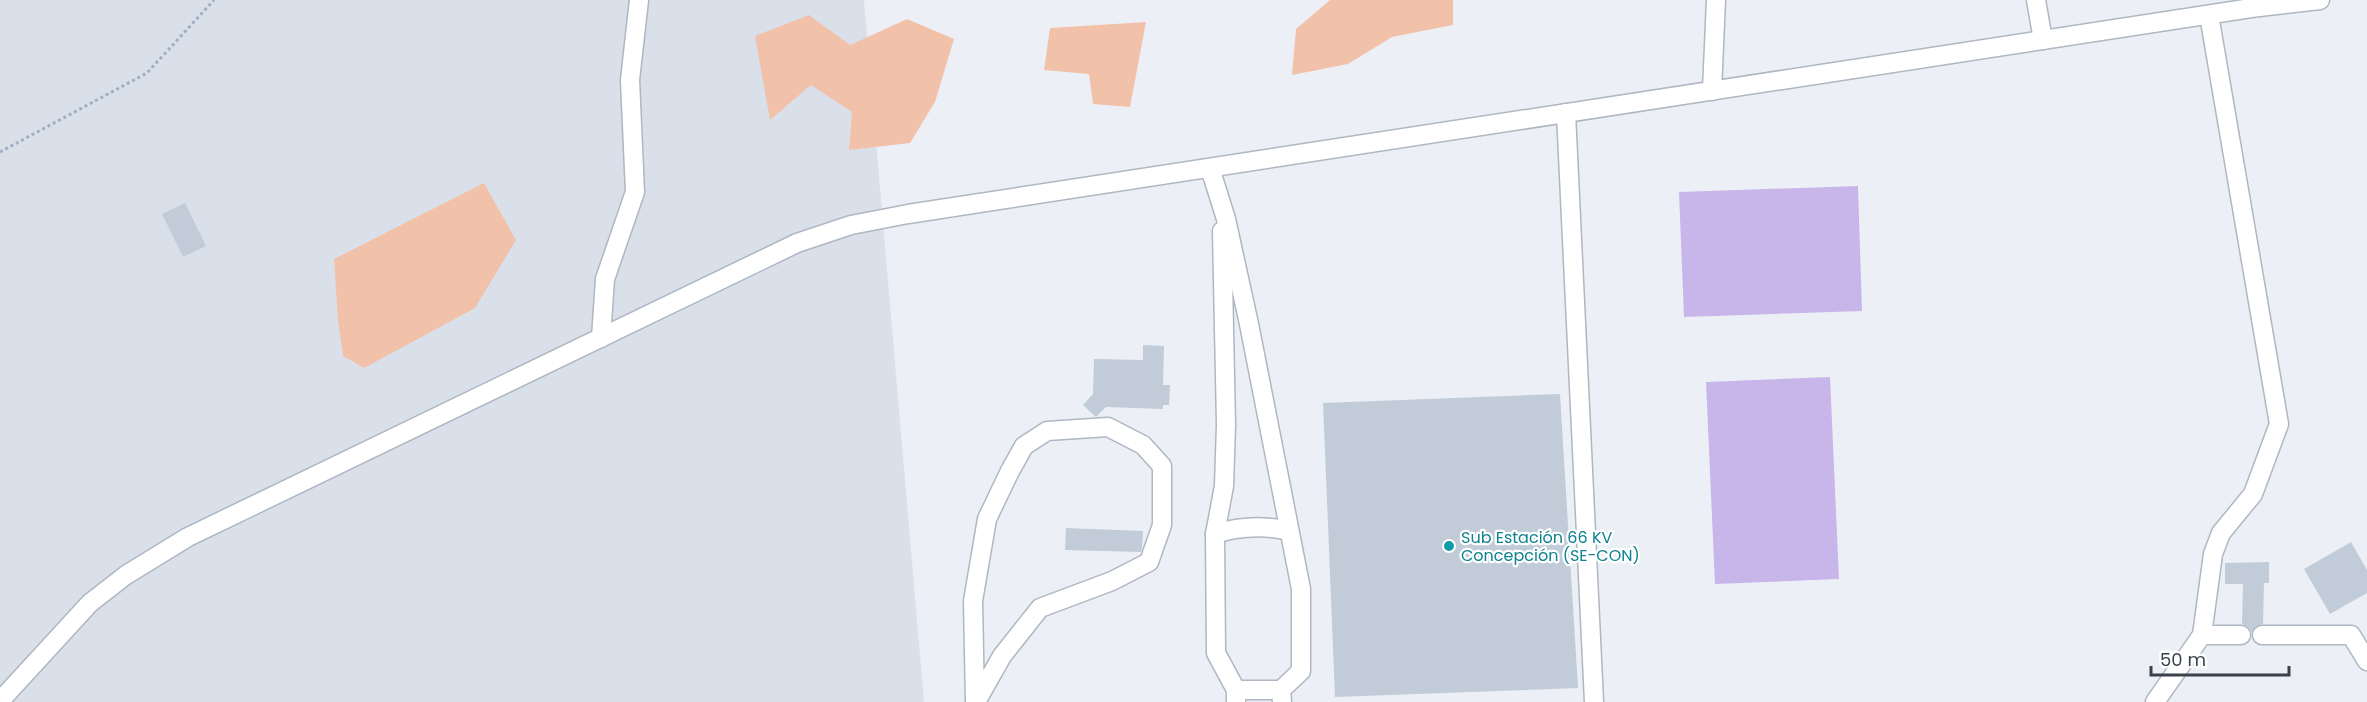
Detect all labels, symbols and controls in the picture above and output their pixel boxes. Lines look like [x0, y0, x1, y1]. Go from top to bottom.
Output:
place label: Sub Estación 66 KV Concepción (SE-CON) [1461, 526, 1640, 567]
marker: Sub Estación 66 KV Concepción (SE-CON) [1442, 539, 1456, 553]
scale bar [2151, 639, 2289, 677]
text: 50 m [2160, 647, 2206, 672]

